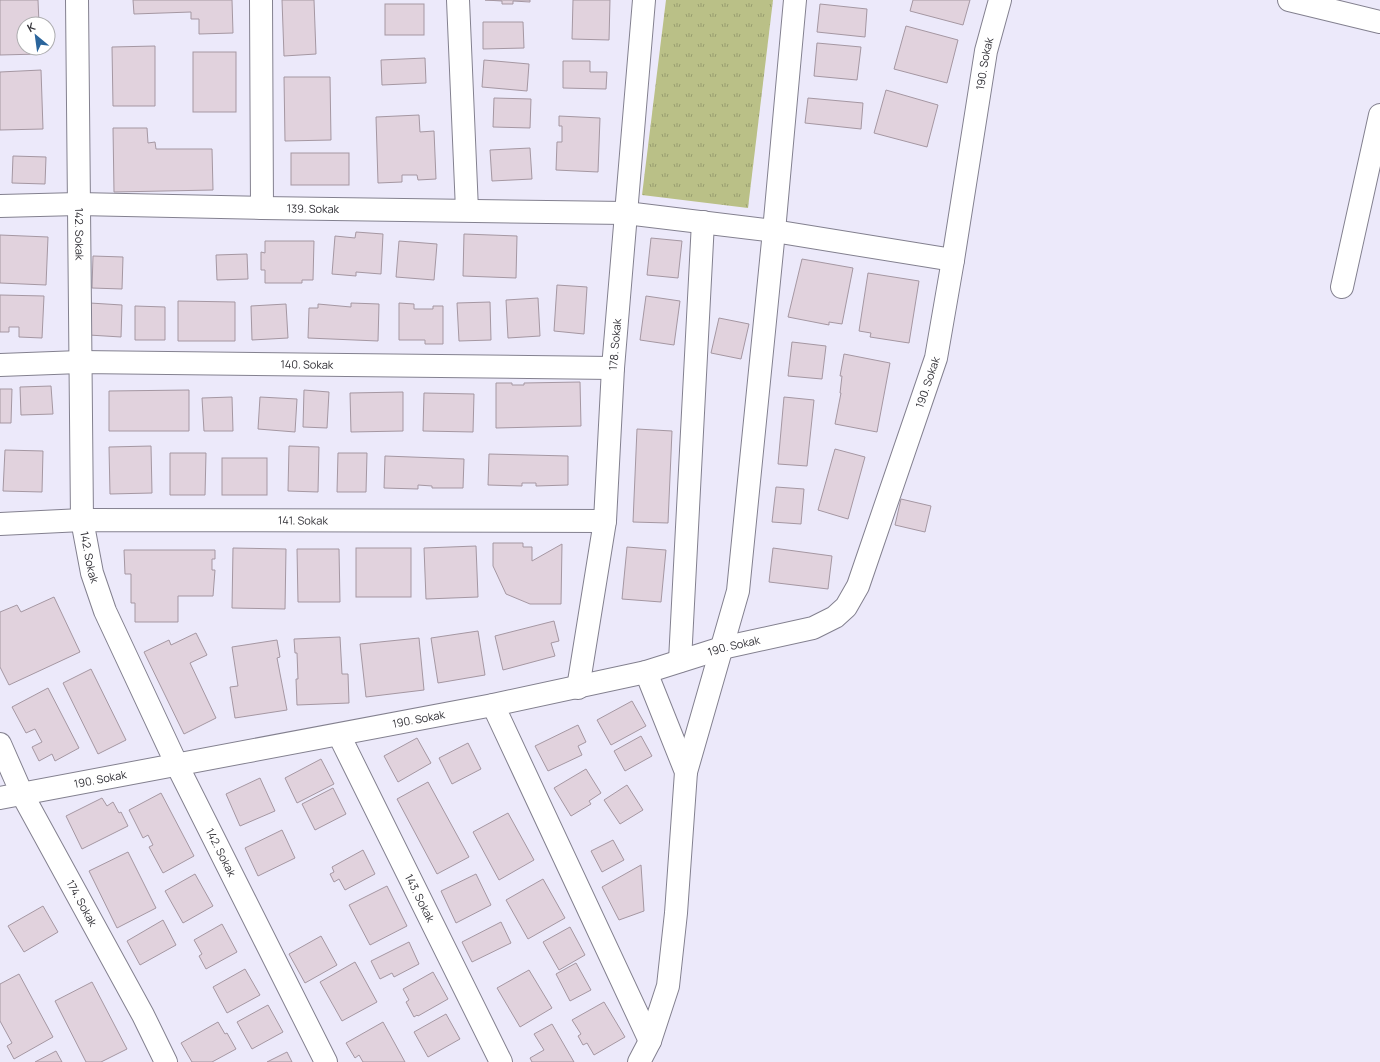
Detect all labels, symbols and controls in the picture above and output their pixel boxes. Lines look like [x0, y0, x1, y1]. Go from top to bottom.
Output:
north arrow [16, 16, 56, 56]
text: K [24, 18, 38, 35]
street label: 190. Sokak [972, 35, 997, 91]
street label: 139. Sokak [287, 200, 340, 216]
street label: 142. Sokak [72, 208, 88, 261]
street label: 178. Sokak [605, 318, 624, 371]
street label: 190. Sokak [911, 354, 943, 410]
street label: 140. Sokak [280, 356, 334, 372]
street label: 141. Sokak [278, 512, 328, 527]
street label: 142. Sokak [77, 530, 103, 585]
street label: 190. Sokak [706, 632, 762, 659]
street label: 190. Sokak [391, 706, 447, 731]
street label: 190. Sokak [73, 766, 128, 791]
street label: 142. Sokak [203, 825, 240, 880]
street label: 143. Sokak [402, 871, 439, 925]
street label: 174. Sokak [63, 877, 101, 929]

